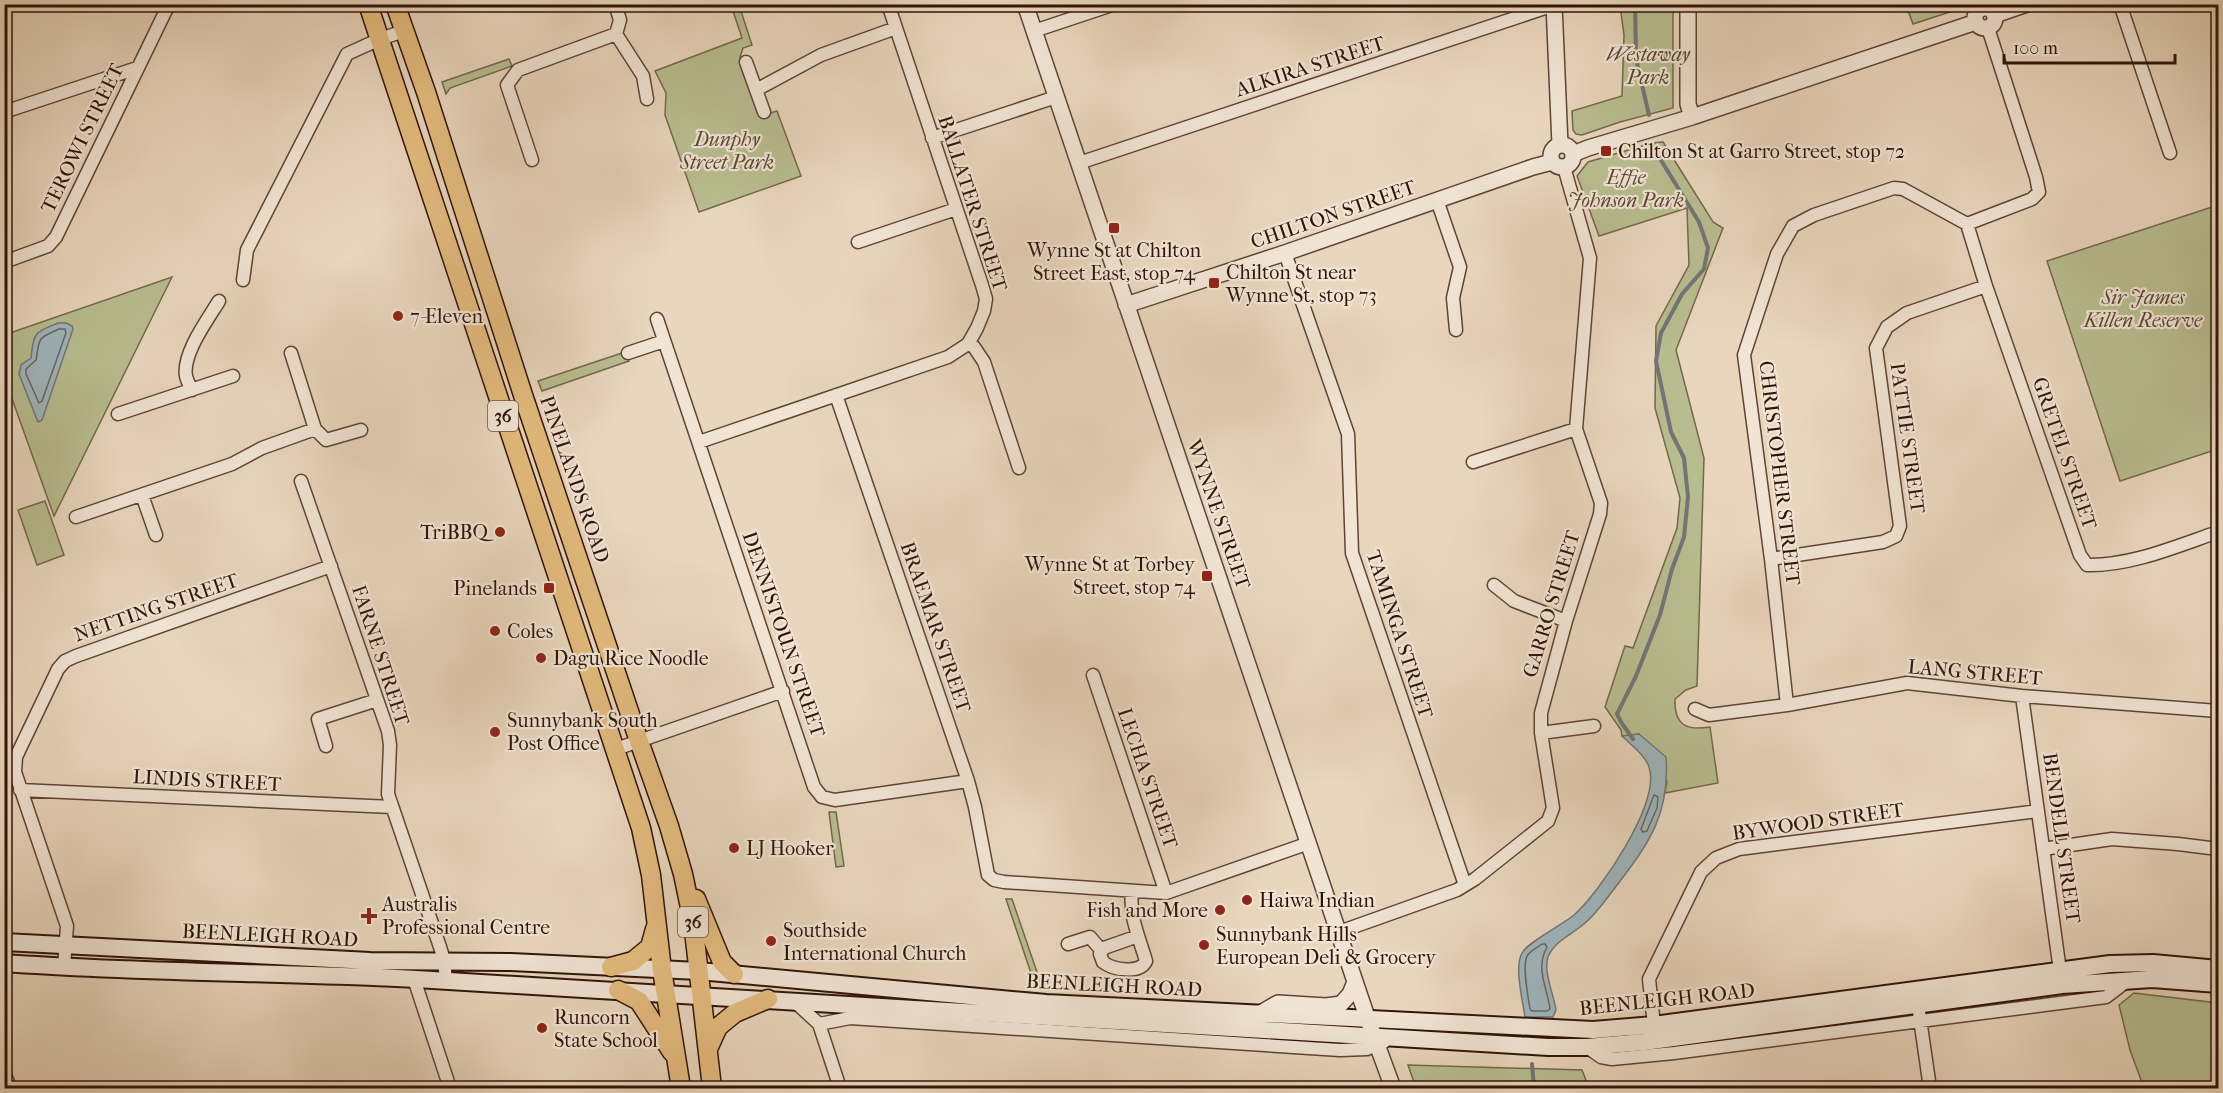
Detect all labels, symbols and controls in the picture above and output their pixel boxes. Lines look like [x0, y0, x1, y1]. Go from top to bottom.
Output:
scale bar [2004, 27, 2175, 65]
street label: ALKIRA STREET [1232, 31, 1388, 102]
text: 100 m [2013, 38, 2058, 59]
park label: Westaway Park [1606, 43, 1691, 89]
street label: TEROWI STREET [36, 60, 129, 216]
street label: BALLATER STREET [933, 112, 1012, 294]
park label: Dunphy Street Park [679, 128, 774, 174]
place label: Chilton St at Garro Street, stop 72 [1618, 140, 1905, 163]
marker: Chilton St at Garro Street, stop 72 [1599, 144, 1613, 158]
park label: Effie Johnson Park [1568, 166, 1684, 212]
street label: CHILTON STREET [1248, 175, 1419, 254]
marker: Wynne St at Chilton Street East, stop 74 [1107, 221, 1121, 235]
place label: Wynne St at Chilton Street East, stop 74 [1026, 239, 1202, 285]
place label: Chilton St near Wynne St, stop 73 [1225, 261, 1377, 307]
marker: Chilton St near Wynne St, stop 73 [1207, 276, 1221, 290]
park label: Sir James Killen Reserve [2082, 286, 2203, 332]
place label: 7-Eleven [410, 305, 484, 328]
marker: 7-Eleven [391, 309, 405, 323]
street label: CHRISTOPHER STREET [1754, 360, 1805, 587]
street label: PATTIE STREET [1886, 361, 1930, 515]
street label: GRETEL STREET [2028, 374, 2101, 533]
street label: PINELANDS ROAD [535, 393, 614, 566]
road number: 36 [488, 401, 518, 431]
street label: WYNNE STREET [1182, 435, 1255, 592]
place label: TriBBQ [420, 521, 495, 544]
marker: TriBBQ [493, 525, 507, 539]
street label: DENNISTOUN STREET [737, 528, 830, 741]
street label: GARRO STREET [1518, 528, 1585, 680]
street label: BRAEMAR STREET [896, 539, 976, 716]
street label: TAMINGA STREET [1362, 548, 1438, 721]
place label: Wynne St at Torbey Street, stop 74 [1024, 553, 1196, 599]
street label: NETTING STREET [71, 568, 242, 646]
marker: Wynne St at Torbey Street, stop 74 [1200, 569, 1214, 583]
place label: Pinelands [453, 577, 537, 600]
marker: Pinelands [542, 581, 556, 595]
street label: FARNE STREET [347, 582, 414, 728]
place label: Coles [507, 620, 553, 643]
marker: Coles [488, 624, 502, 638]
place label: Dagu Rice Noodle [553, 647, 709, 670]
marker: Dagu Rice Noodle [534, 651, 548, 665]
street label: LANG STREET [1907, 655, 2044, 690]
street label: LECHA STREET [1113, 705, 1182, 852]
place label: Sunnybank South Post Office [507, 709, 658, 755]
marker: Sunnybank South Post Office [488, 725, 502, 739]
street label: BENDELL STREET [2038, 751, 2085, 925]
street label: LINDIS STREET [132, 765, 282, 796]
street label: BYWOOD STREET [1731, 798, 1906, 845]
place label: LJ Hooker [746, 837, 834, 860]
marker: LJ Hooker [727, 841, 741, 855]
place label: Haiwa Indian [1259, 889, 1375, 912]
place label: Australis Professional Centre [381, 893, 550, 939]
marker: Haiwa Indian [1240, 893, 1254, 907]
place label: Fish and More [1086, 899, 1208, 922]
marker: Fish and More [1213, 903, 1227, 917]
marker: Australis Professional Centre [360, 907, 378, 925]
road number: 36 [678, 907, 708, 937]
street label: BEENLEIGH ROAD [181, 919, 359, 952]
place label: Southside International Church [783, 919, 967, 965]
place label: Sunnybank Hills European Deli & Grocery [1216, 923, 1437, 969]
marker: Southside International Church [764, 934, 778, 948]
marker: Sunnybank Hills European Deli & Grocery [1197, 938, 1211, 952]
street label: BEENLEIGH ROAD [1025, 969, 1203, 1002]
street label: BEENLEIGH ROAD [1578, 979, 1756, 1020]
place label: Runcorn State School [554, 1006, 658, 1052]
marker: Runcorn State School [535, 1021, 549, 1035]

